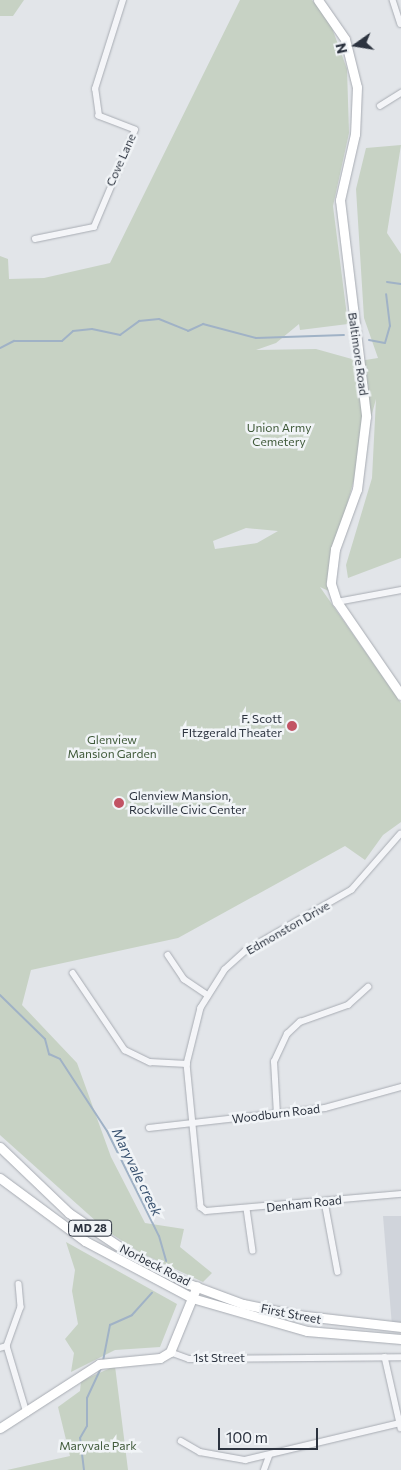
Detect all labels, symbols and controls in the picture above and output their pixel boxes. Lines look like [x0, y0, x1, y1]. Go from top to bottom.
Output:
north arrow [331, 20, 381, 70]
text: N [331, 41, 350, 56]
street label: Cove Lane [103, 131, 139, 189]
street label: Baltimore Road [345, 311, 371, 397]
park label: Union Army Cemetery [247, 421, 311, 449]
place label: F. Scott FItzgerald Theater [182, 712, 282, 740]
marker: F. Scott FItzgerald Theater [286, 720, 298, 732]
park label: Glenview Mansion Garden [67, 733, 157, 761]
place label: Glenview Mansion, Rockville Civic Center [129, 789, 246, 817]
marker: Glenview Mansion, Rockville Civic Center [113, 797, 125, 809]
street label: Edmonston Drive [244, 898, 332, 958]
street label: Woodburn Road [231, 1101, 321, 1127]
water label: Maryvale creek [108, 1125, 166, 1219]
street label: Denham Road [265, 1193, 343, 1215]
road number: MD 28 [68, 1220, 112, 1236]
street label: Norbeck Road [117, 1241, 193, 1289]
street label: First Street [260, 1301, 322, 1327]
street label: 1st Street [193, 1351, 245, 1365]
scale bar [221, 1418, 321, 1450]
text: 100 m [226, 1428, 268, 1446]
park label: Maryvale Park [59, 1439, 137, 1453]

